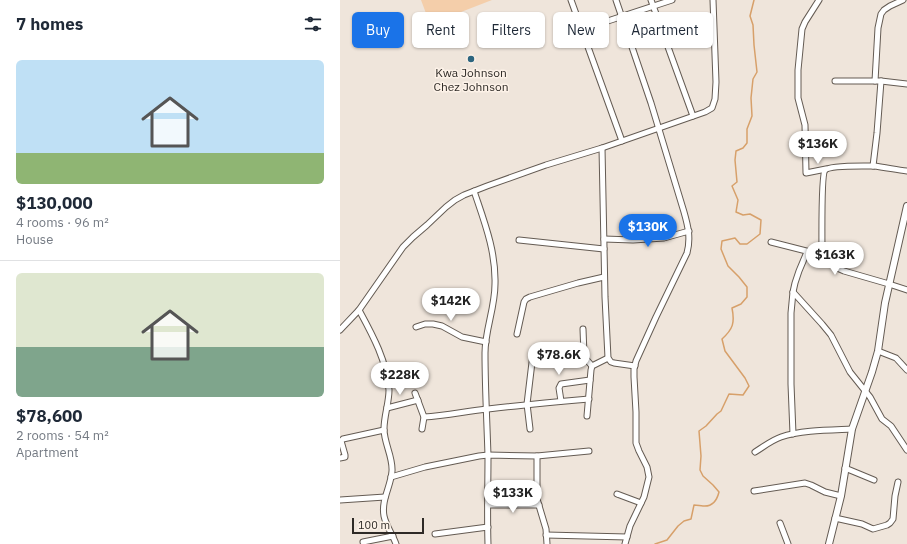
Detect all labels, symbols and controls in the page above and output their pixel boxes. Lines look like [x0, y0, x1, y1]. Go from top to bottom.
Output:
chip: Buy [352, 12, 404, 48]
chip: Rent [412, 12, 469, 48]
chip: Filters [477, 12, 545, 48]
chip: New [553, 12, 609, 48]
chip: Apartment [617, 12, 713, 48]
text: 7 homes [16, 13, 83, 35]
icon: filters [302, 13, 324, 35]
marker: Kwa Johnson Chez Johnson [466, 54, 476, 64]
place label: Kwa Johnson Chez Johnson [433, 65, 509, 94]
icon: home [134, 86, 206, 158]
pin: $136K [790, 131, 846, 165]
text: $136K [798, 135, 838, 152]
text: $130,000 [16, 192, 93, 214]
text: 4 rooms · 96 m² [16, 214, 109, 231]
pin: $130K [620, 214, 676, 248]
text: $130K [628, 218, 668, 235]
text: House [16, 231, 53, 248]
pin: $163K [807, 242, 863, 276]
text: $163K [815, 246, 855, 263]
pin: $142K [423, 288, 479, 322]
text: $142K [431, 292, 471, 309]
icon: home [134, 299, 206, 371]
pin: $78.6K [526, 342, 592, 376]
text: $78.6K [537, 346, 581, 363]
pin: $228K [372, 362, 428, 396]
text: $228K [380, 366, 420, 383]
text: $78,600 [16, 405, 83, 427]
text: 2 rooms · 54 m² [16, 427, 109, 444]
text: Apartment [16, 444, 79, 461]
pin: $133K [485, 480, 541, 514]
text: $133K [493, 484, 533, 501]
scale bar [352, 516, 424, 535]
text: 100 m [358, 518, 390, 532]

